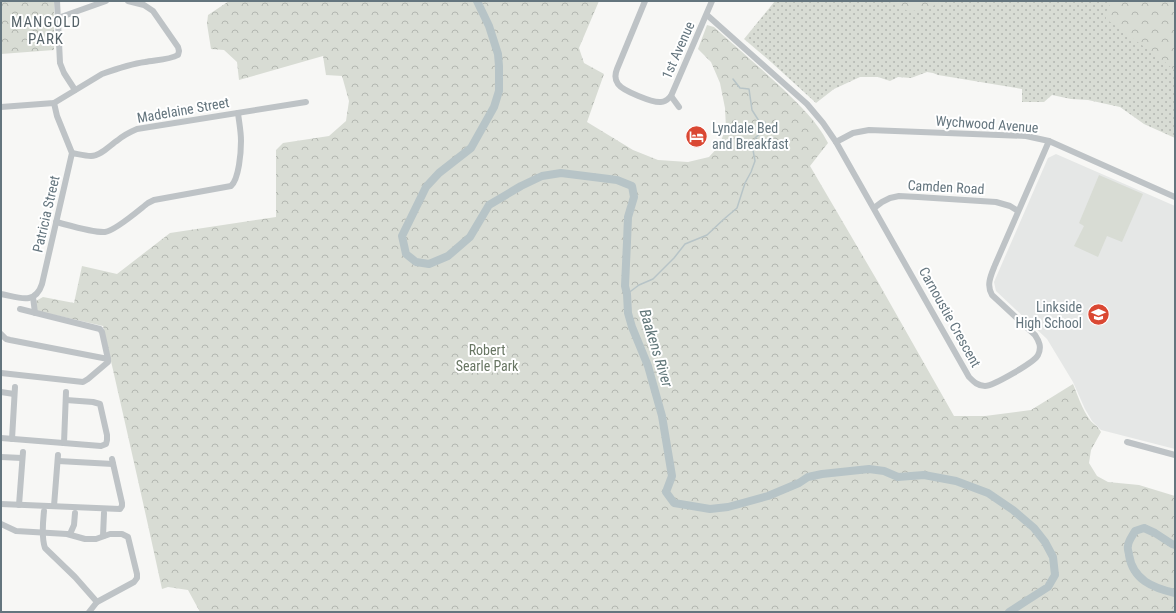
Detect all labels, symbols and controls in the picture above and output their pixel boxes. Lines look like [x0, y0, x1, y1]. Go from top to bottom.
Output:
district label: MANGOLD PARK [11, 13, 81, 48]
street label: 1st Avenue [658, 19, 698, 81]
street label: Madelaine Street [136, 94, 230, 126]
street label: Wychwood Avenue [935, 112, 1039, 136]
place label: Lyndale Bed and Breakfast [712, 120, 789, 152]
hotel icon: Lyndale Bed and Breakfast [683, 123, 709, 149]
street label: Patricia Street [29, 174, 63, 254]
street label: Camden Road [907, 177, 985, 197]
street label: Carnoustie Crescent [916, 264, 984, 370]
place label: Linkside High School [1015, 299, 1082, 331]
school or university icon: Linkside High School [1085, 302, 1111, 328]
water label: Baakens River [636, 307, 677, 390]
park label: Robert Searle Park [456, 342, 519, 374]

